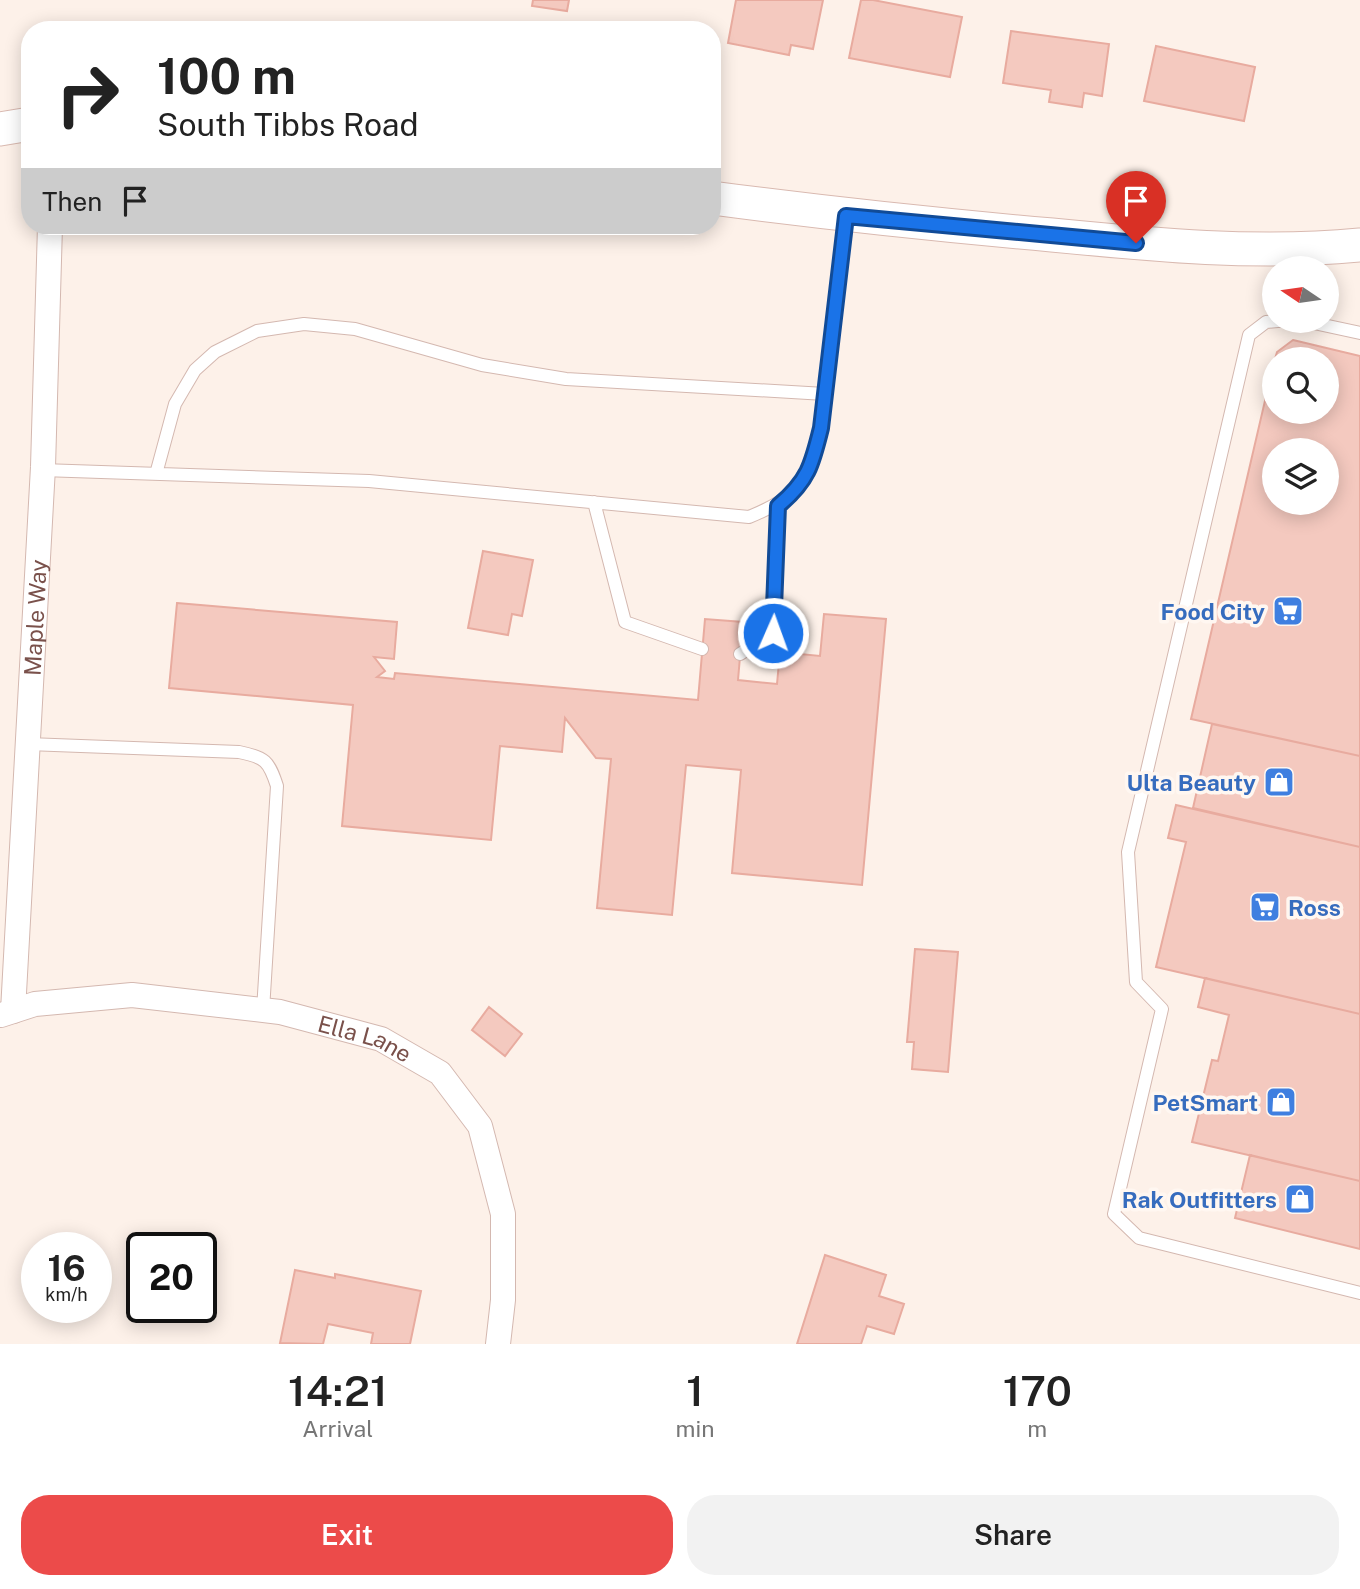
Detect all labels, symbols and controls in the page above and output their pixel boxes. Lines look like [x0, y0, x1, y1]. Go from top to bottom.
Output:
text: 100 m [157, 47, 296, 105]
icon: right [42, 49, 133, 140]
text: South Tibbs Road [157, 106, 419, 143]
pin [1106, 171, 1166, 243]
icon: arrive [116, 182, 154, 220]
icon: arrive [1117, 182, 1155, 220]
text: Then [42, 186, 102, 217]
north arrow [1262, 256, 1339, 332]
map controls [1262, 256, 1339, 515]
button: search [1262, 347, 1339, 424]
button: layers [1262, 438, 1339, 515]
street label: Maple Way [18, 559, 51, 677]
supermarket icon: Food City [1271, 594, 1305, 628]
position arrow [736, 596, 810, 670]
place label: Food City [1161, 598, 1265, 625]
shop icon: Ulta Beauty [1262, 765, 1296, 799]
place label: Ulta Beauty [1127, 769, 1256, 796]
supermarket icon: Ross [1248, 890, 1282, 924]
place label: Ross [1288, 894, 1341, 921]
street label: Ella Lane [315, 1009, 417, 1067]
shop icon: PetSmart [1264, 1085, 1298, 1119]
place label: PetSmart [1153, 1089, 1258, 1116]
shop icon: Rak Outfitters [1283, 1182, 1317, 1216]
place label: Rak Outfitters [1122, 1186, 1277, 1213]
speed limit sign: 20 [126, 1232, 217, 1323]
text: 16 [47, 1248, 86, 1289]
text: km/h [45, 1284, 88, 1305]
text: 14:21 [288, 1366, 388, 1415]
text: 1 [686, 1366, 704, 1415]
text: 170 [1003, 1366, 1072, 1415]
text: Arrival [302, 1415, 373, 1442]
text: min [676, 1415, 715, 1442]
text: m [1027, 1415, 1047, 1442]
button: Exit [21, 1495, 673, 1575]
button: Share [687, 1495, 1339, 1575]

